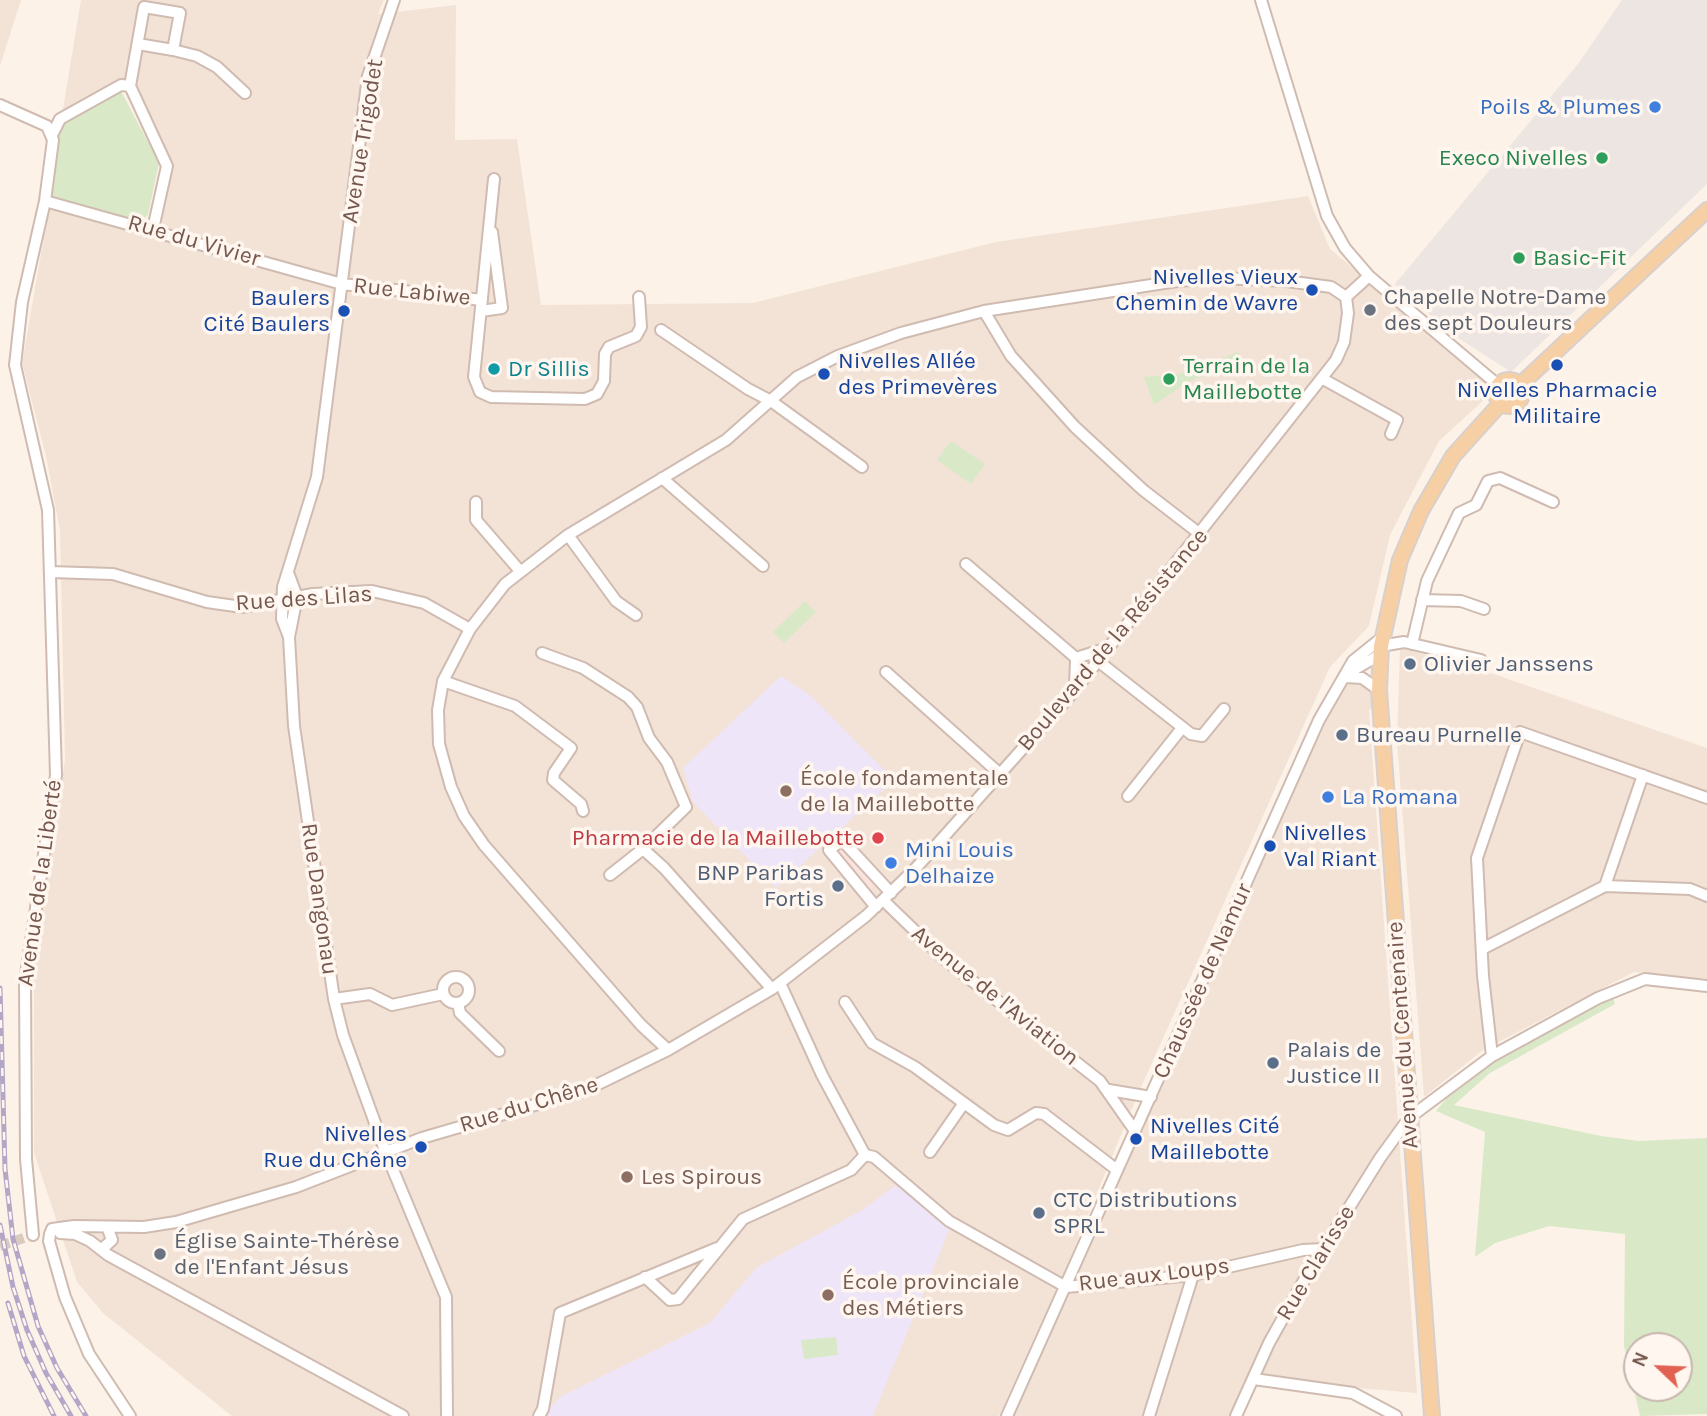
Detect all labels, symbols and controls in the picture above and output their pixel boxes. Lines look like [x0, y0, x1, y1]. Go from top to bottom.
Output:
street label: Avenue Trigodet [336, 57, 390, 225]
place label: Poils & Plumes [1480, 93, 1641, 121]
marker: Poils & Plumes [1647, 99, 1663, 115]
place label: Execo Nivelles [1439, 144, 1588, 172]
marker: Execo Nivelles [1594, 150, 1610, 166]
street label: Rue du Vivier [125, 209, 263, 273]
place label: Basic-Fit [1533, 244, 1626, 272]
marker: Basic-Fit [1511, 250, 1527, 266]
place label: Nivelles Vieux Chemin de Wavre [1115, 263, 1298, 317]
street label: Rue Labiwe [352, 272, 472, 312]
marker: Nivelles Vieux Chemin de Wavre [1304, 282, 1320, 298]
place label: Chapelle Notre-Dame des sept Douleurs [1384, 283, 1606, 337]
place label: Baulers Cité Baulers [204, 284, 330, 338]
marker: Chapelle Notre-Dame des sept Douleurs [1362, 302, 1378, 318]
marker: Baulers Cité Baulers [336, 303, 352, 319]
place label: Nivelles Allée des Primevères [838, 347, 998, 401]
place label: Terrain de la Maillebotte [1183, 352, 1310, 406]
place label: Dr Sillis [508, 355, 590, 383]
marker: Nivelles Pharmacie Militaire [1549, 357, 1565, 373]
marker: Dr Sillis [486, 361, 502, 377]
marker: Nivelles Allée des Primevères [816, 366, 832, 382]
marker: Terrain de la Maillebotte [1161, 371, 1177, 387]
place label: Nivelles Pharmacie Militaire [1457, 376, 1657, 430]
street label: Boulevard de la Résistance [1012, 523, 1214, 757]
street label: Rue des Lilas [235, 580, 373, 618]
place label: Olivier Janssens [1424, 650, 1594, 678]
marker: Olivier Janssens [1402, 656, 1418, 672]
place label: Bureau Purnelle [1356, 721, 1522, 749]
marker: Bureau Purnelle [1334, 727, 1350, 743]
place label: École fondamentale de la Maillebotte [800, 764, 1008, 818]
street label: Avenue de la Liberté [12, 778, 68, 988]
marker: École fondamentale de la Maillebotte [778, 783, 794, 799]
place label: La Romana [1342, 783, 1458, 811]
marker: La Romana [1320, 789, 1336, 805]
place label: Nivelles Val Riant [1284, 819, 1377, 873]
street label: Rue Dangonau [295, 821, 343, 977]
place label: Pharmacie de la Maillebotte [572, 824, 864, 852]
marker: Pharmacie de la Maillebotte [870, 830, 886, 846]
place label: Mini Louis Delhaize [905, 836, 1014, 890]
marker: Nivelles Val Riant [1262, 838, 1278, 854]
marker: Mini Louis Delhaize [883, 855, 899, 871]
place label: BNP Paribas Fortis [697, 859, 824, 913]
marker: BNP Paribas Fortis [830, 878, 846, 894]
street label: Chaussée de Namur [1148, 879, 1258, 1083]
street label: Avenue de l'Aviation [906, 920, 1084, 1072]
street label: Avenue du Centenaire [1381, 920, 1425, 1150]
place label: Palais de Justice II [1287, 1036, 1381, 1090]
marker: Palais de Justice II [1265, 1055, 1281, 1071]
street label: Rue du Chêne [456, 1071, 602, 1139]
place label: Nivelles Cité Maillebotte [1150, 1112, 1280, 1166]
place label: Nivelles Rue du Chêne [263, 1120, 407, 1174]
marker: Nivelles Cité Maillebotte [1128, 1131, 1144, 1147]
marker: Nivelles Rue du Chêne [413, 1139, 429, 1155]
place label: Les Spirous [641, 1163, 762, 1191]
marker: Les Spirous [619, 1169, 635, 1185]
place label: CTC Distributions SPRL [1053, 1186, 1238, 1240]
street label: Rue Clarisse [1271, 1200, 1361, 1326]
marker: CTC Distributions SPRL [1031, 1205, 1047, 1221]
place label: Église Sainte-Thérèse de l'Enfant Jésus [174, 1227, 400, 1281]
marker: Église Sainte-Thérèse de l'Enfant Jésus [152, 1246, 168, 1262]
street label: Rue aux Loups [1077, 1252, 1231, 1298]
place label: École provinciale des Métiers [842, 1268, 1019, 1322]
marker: École provinciale des Métiers [820, 1287, 836, 1303]
north arrow [1623, 1332, 1693, 1402]
text: N [1628, 1349, 1653, 1370]

